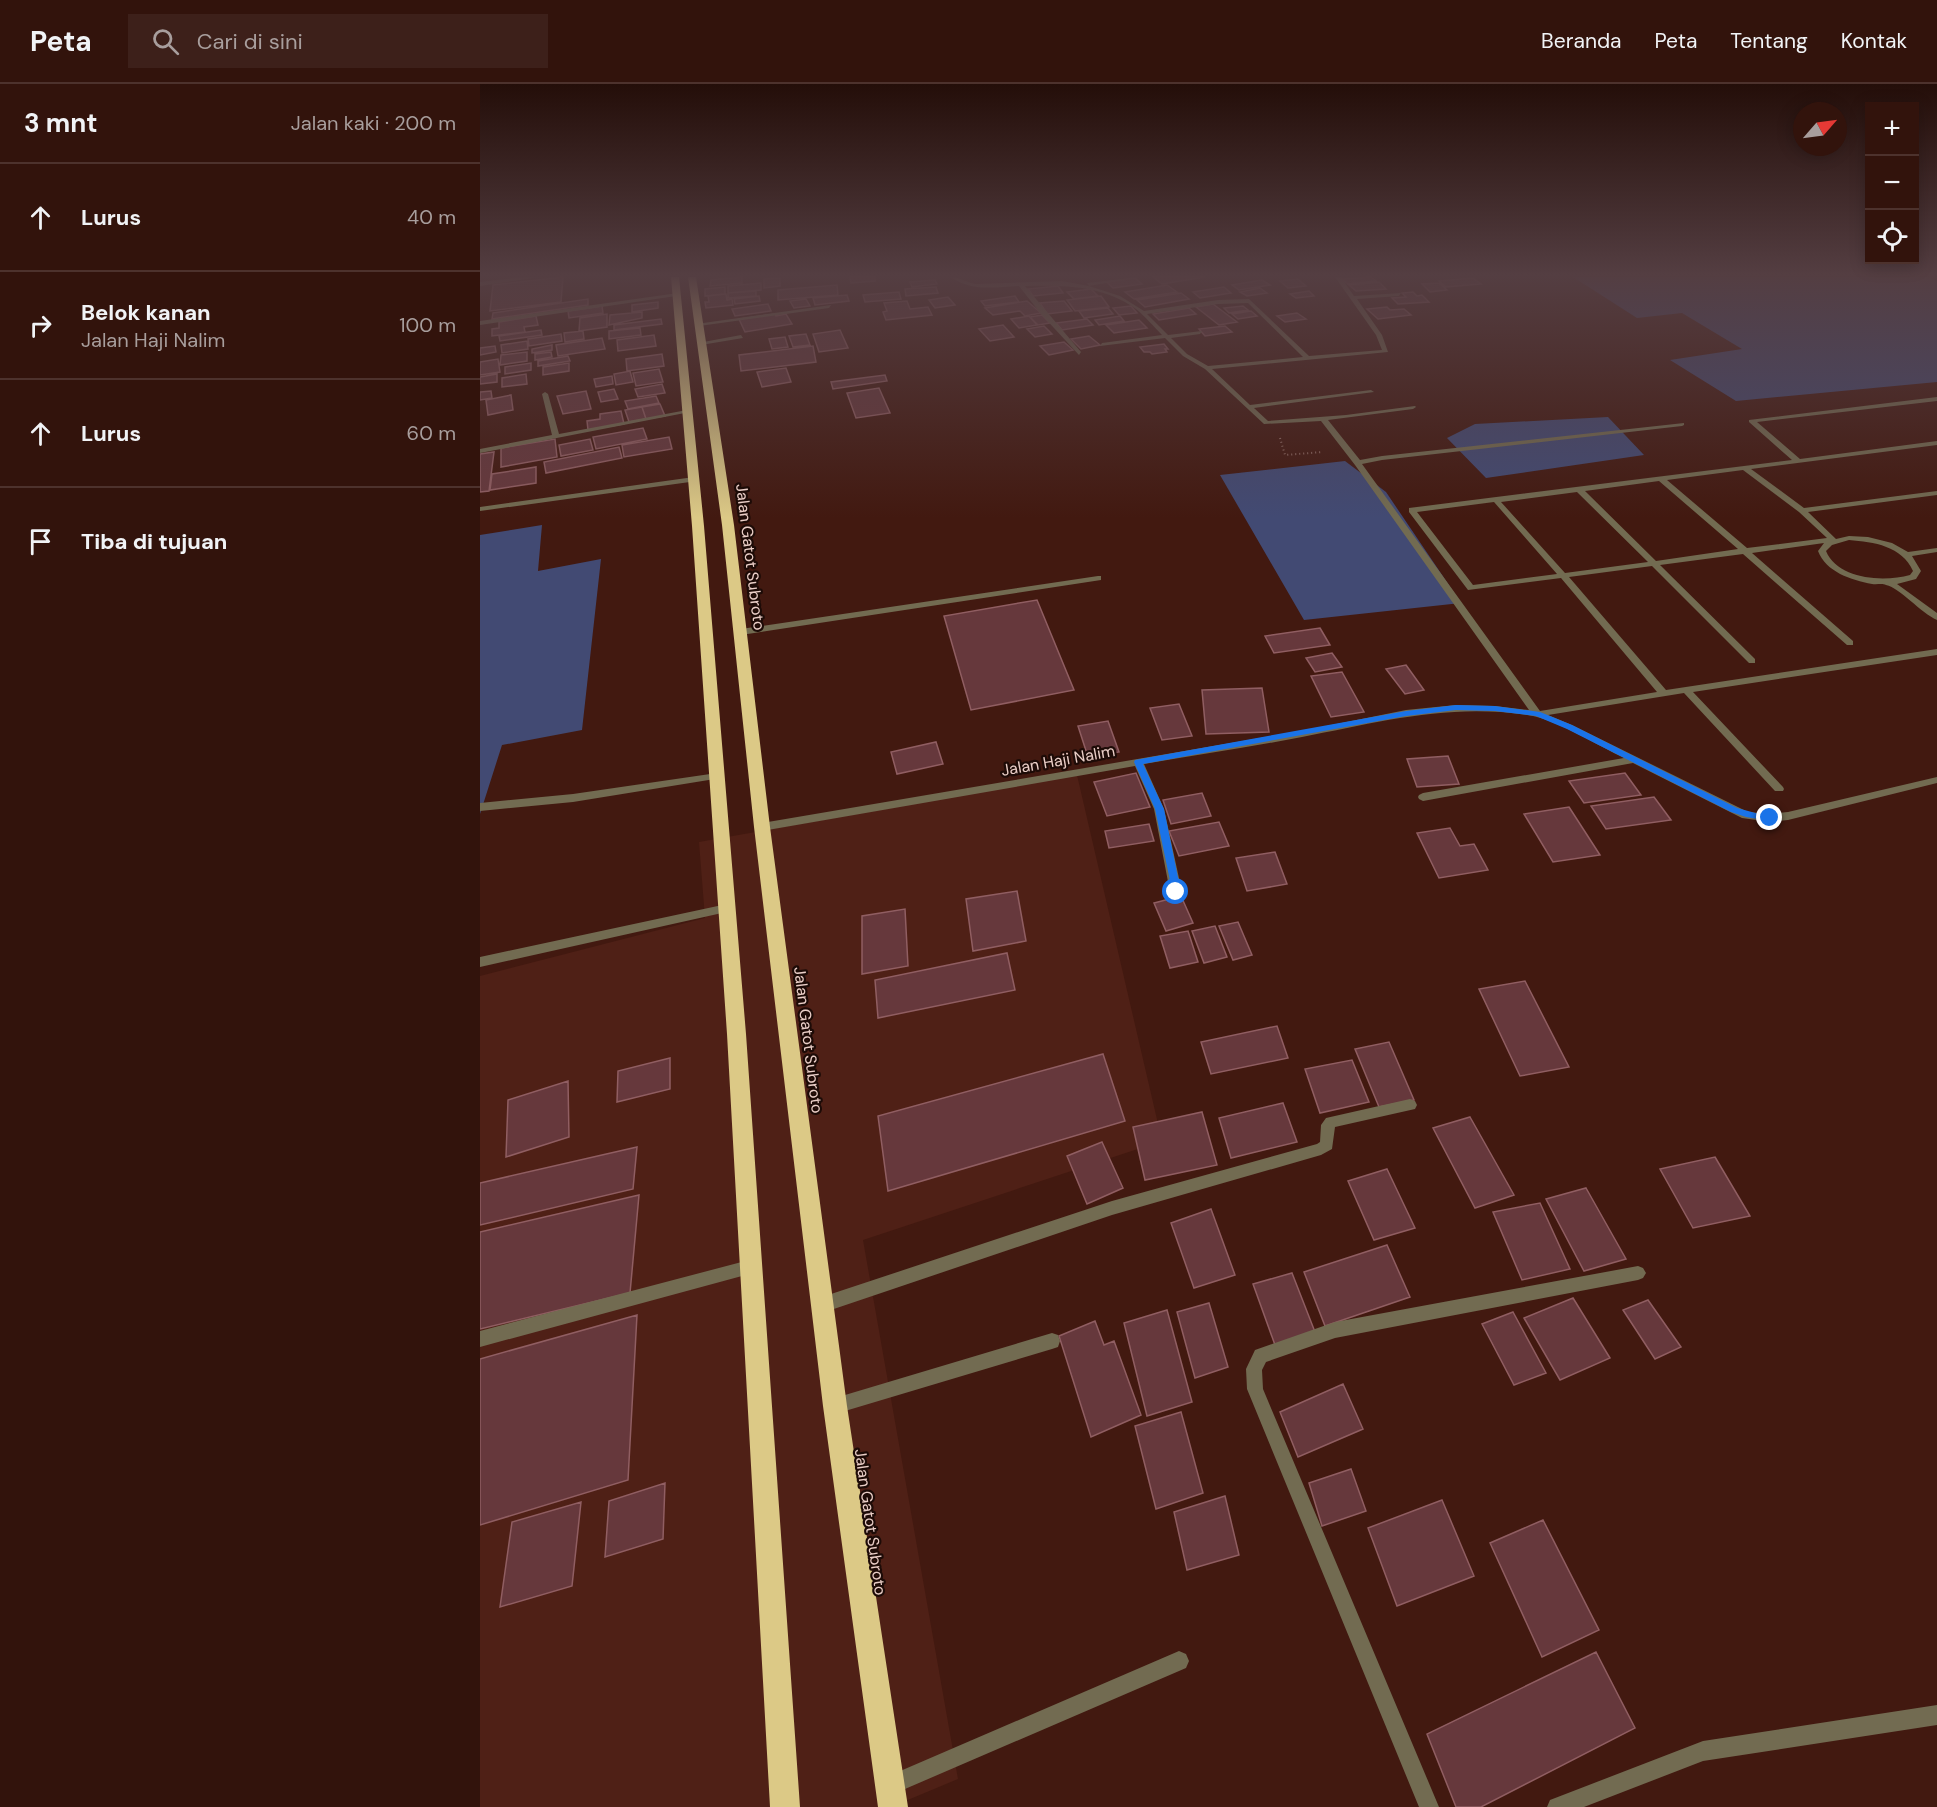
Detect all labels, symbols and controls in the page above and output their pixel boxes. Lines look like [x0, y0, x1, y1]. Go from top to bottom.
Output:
search box [128, 14, 548, 68]
text: Peta [30, 23, 92, 60]
icon: search [149, 25, 182, 58]
text: Cari di sini [197, 27, 303, 56]
text: Beranda [1541, 27, 1622, 55]
text: Peta [1655, 27, 1697, 55]
text: Tentang [1730, 27, 1808, 55]
text: Kontak [1841, 27, 1907, 55]
north arrow [1793, 102, 1847, 156]
map controls [1865, 102, 1919, 264]
button: + [1865, 102, 1919, 156]
text: 3 mnt [24, 106, 98, 140]
text: Jalan kaki · 200 m [291, 110, 456, 136]
button: − [1865, 156, 1919, 210]
icon: ahead [24, 201, 57, 234]
text: Lurus [81, 203, 141, 232]
text: 40 m [407, 204, 456, 230]
button: locate [1865, 210, 1919, 264]
text: Belok kanan [81, 298, 211, 327]
icon: right [24, 309, 57, 342]
text: 100 m [399, 312, 456, 338]
text: Jalan Haji Nalim [81, 327, 225, 353]
icon: ahead [24, 417, 57, 450]
text: Lurus [81, 419, 141, 448]
text: 60 m [407, 420, 456, 446]
street label: Jalan Gatot Subroto [731, 483, 770, 632]
icon: arrive [24, 525, 57, 558]
text: Tiba di tujuan [81, 527, 227, 556]
street label: Jalan Haji Nalim [999, 740, 1117, 781]
route end [1756, 804, 1782, 830]
route start [1162, 878, 1188, 904]
street label: Jalan Gatot Subroto [789, 966, 828, 1115]
street label: Jalan Gatot Subroto [850, 1448, 891, 1597]

